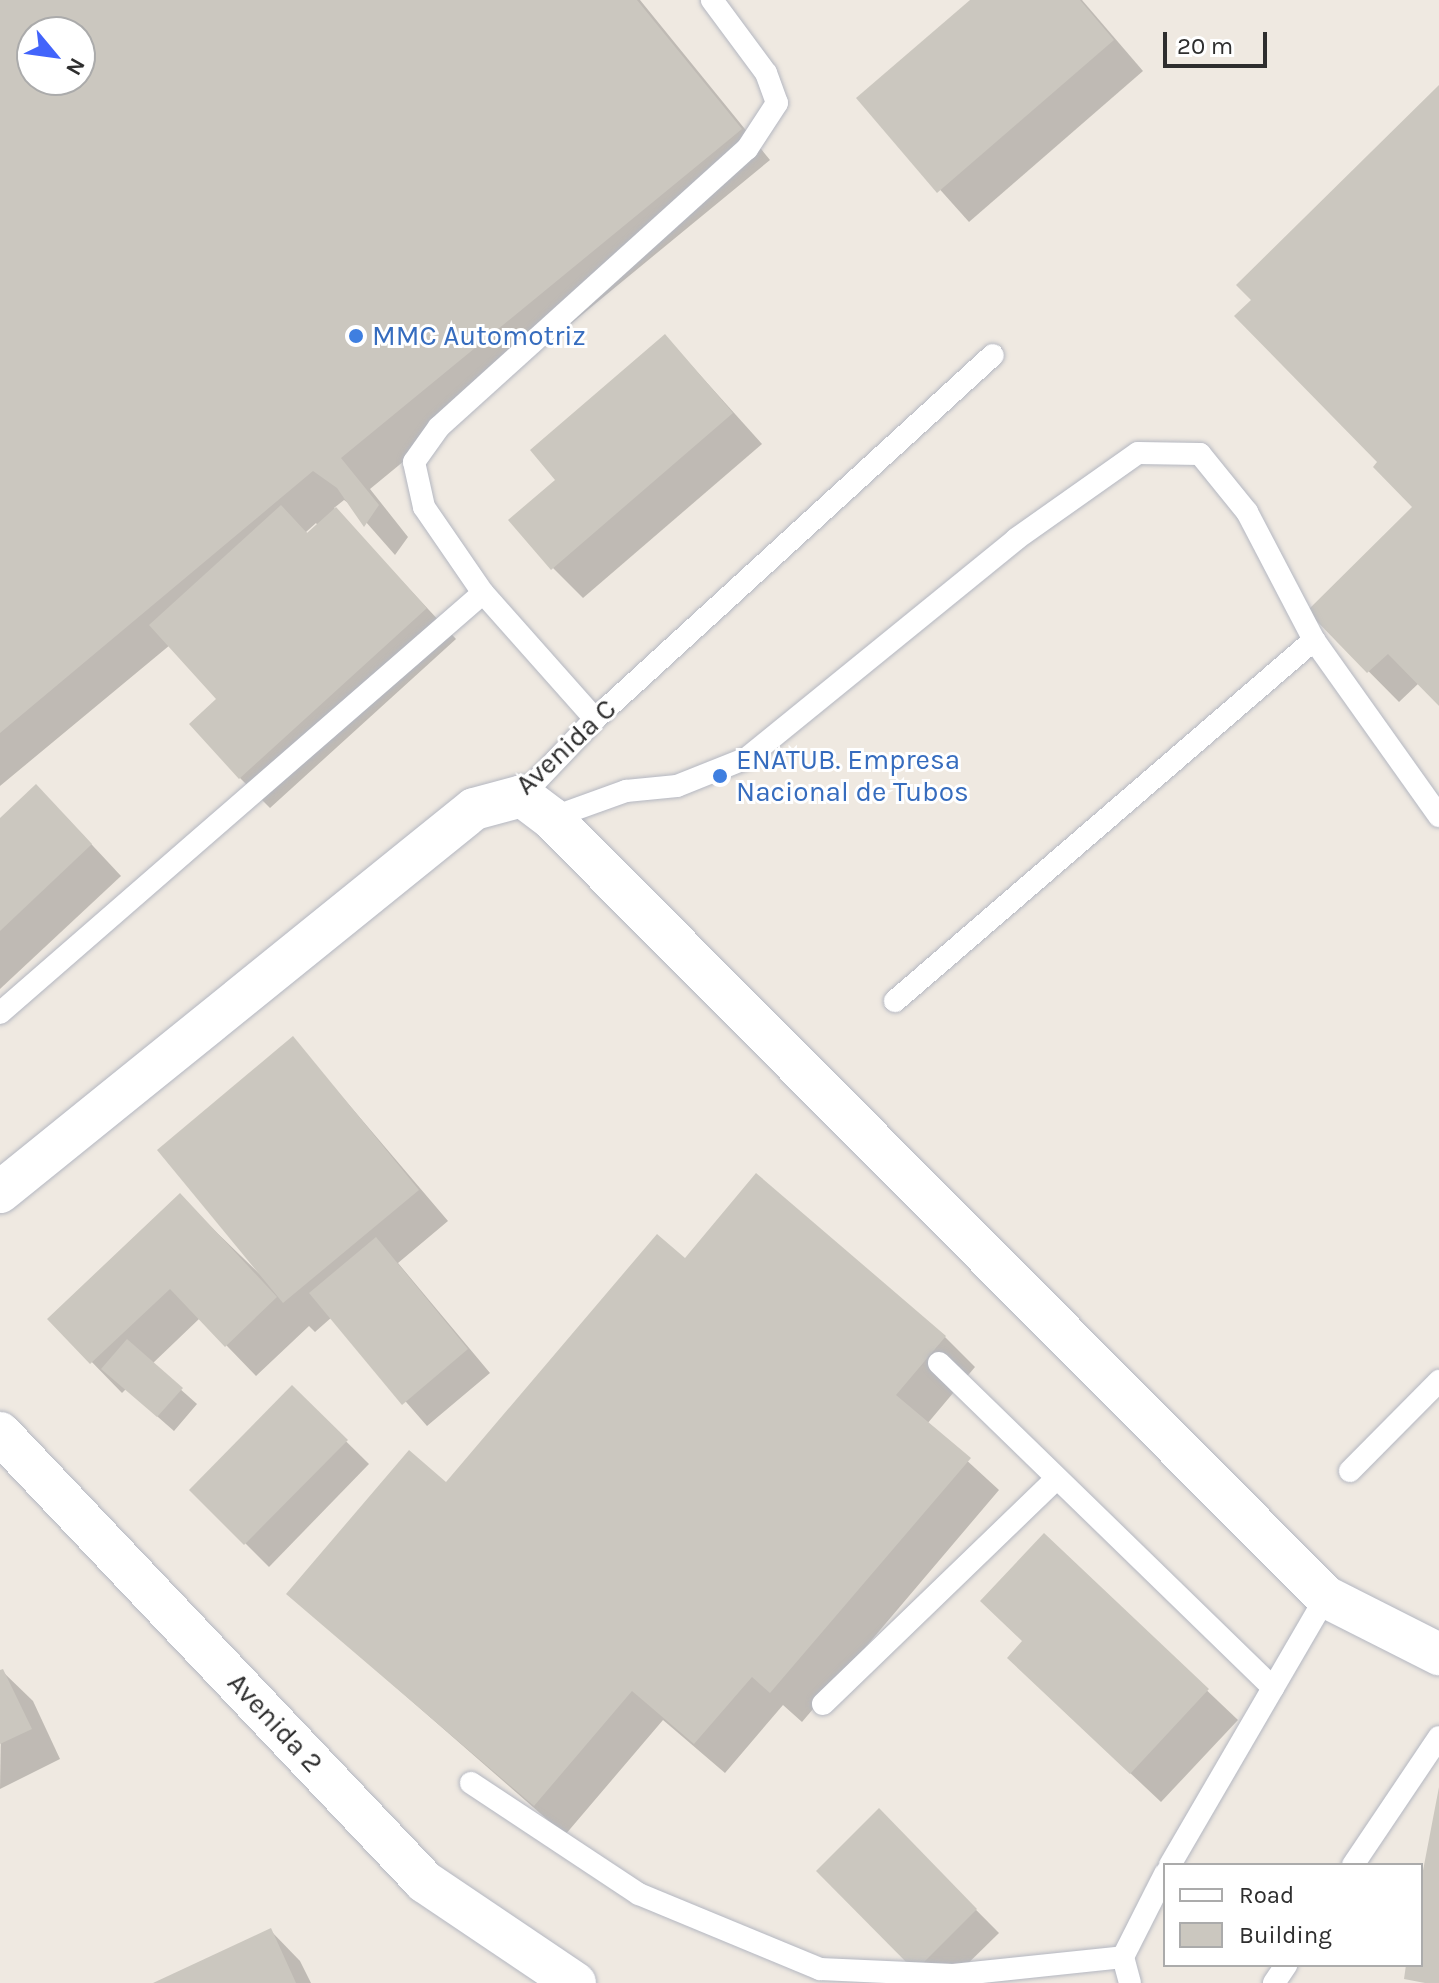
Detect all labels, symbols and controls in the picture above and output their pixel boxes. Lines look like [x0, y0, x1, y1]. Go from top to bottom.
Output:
north arrow [16, 16, 96, 96]
scale bar [1167, 16, 1271, 66]
text: 20 m [1177, 32, 1233, 60]
text: N [60, 53, 90, 80]
place label: MMC Automotriz [372, 319, 586, 353]
marker: MMC Automotriz [347, 327, 365, 345]
street label: Avenida C [509, 692, 623, 802]
place label: ENATUB. Empresa Nacional de Tubos [736, 743, 969, 809]
marker: ENATUB. Empresa Nacional de Tubos [711, 767, 729, 785]
street label: Avenida 2 [220, 1666, 330, 1780]
legend [1163, 1863, 1423, 1967]
text: Road [1239, 1881, 1294, 1909]
text: Building [1239, 1921, 1332, 1949]

